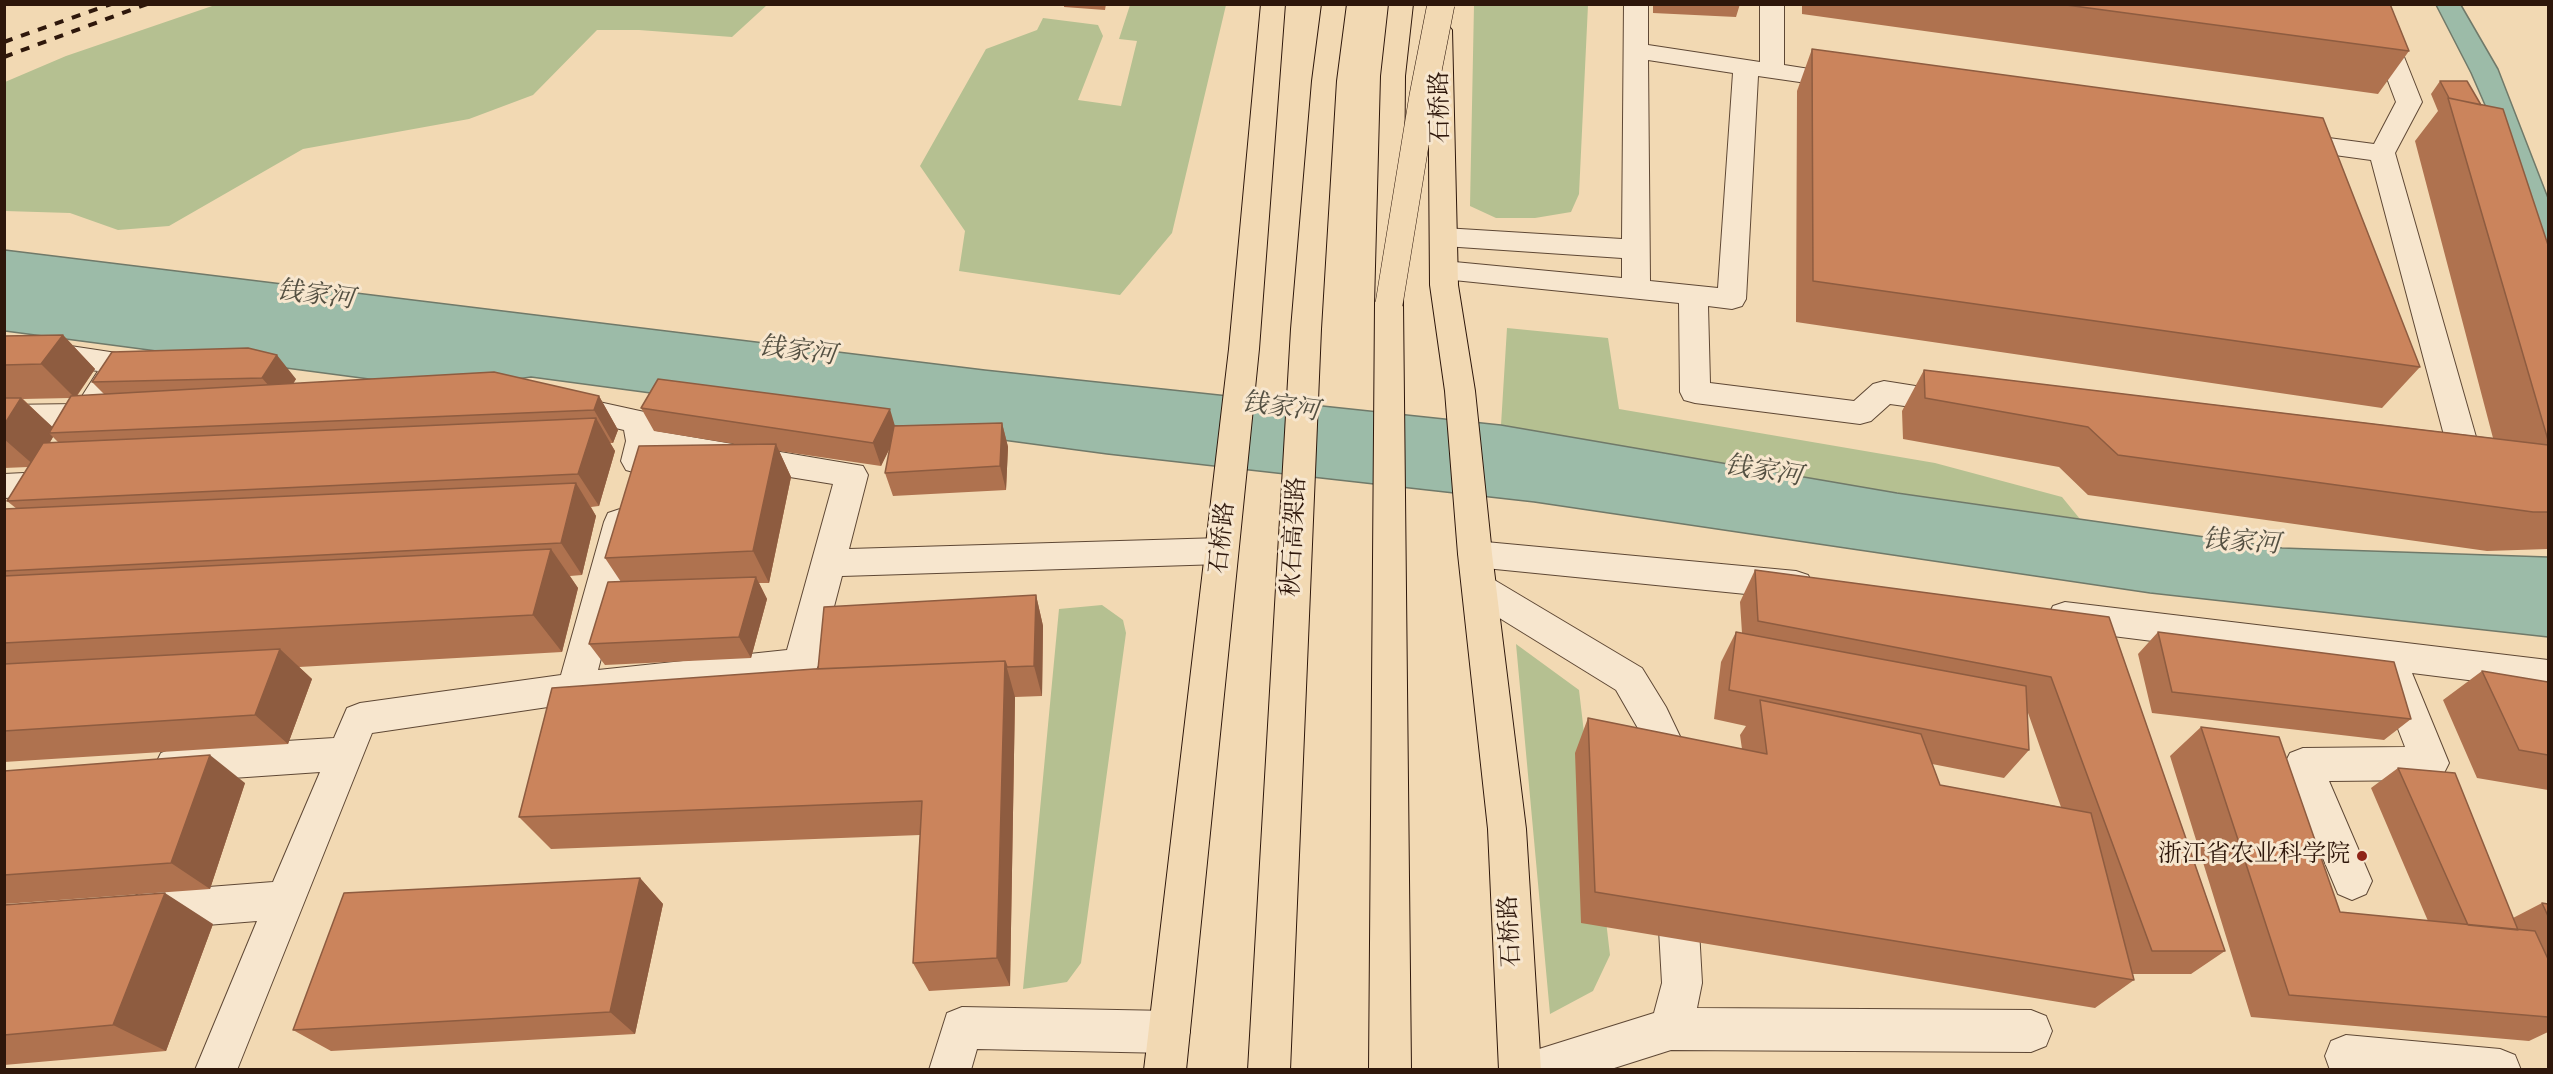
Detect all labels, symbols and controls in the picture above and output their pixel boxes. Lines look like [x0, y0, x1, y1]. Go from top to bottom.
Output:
street label: 石桥路 [1427, 71, 1457, 143]
water label: 钱家河 [274, 277, 356, 317]
water label: 钱家河 [756, 333, 838, 373]
water label: 钱家河 [1239, 389, 1321, 429]
water label: 钱家河 [1722, 451, 1804, 495]
street label: 秋石高架路 [1278, 476, 1314, 598]
street label: 石桥路 [1206, 501, 1242, 575]
water label: 钱家河 [2201, 526, 2281, 562]
place label: 浙江省农业科学院 [2158, 842, 2350, 870]
marker: 浙江省农业科学院 [2355, 849, 2369, 863]
street label: 石桥路 [1496, 894, 1528, 968]

